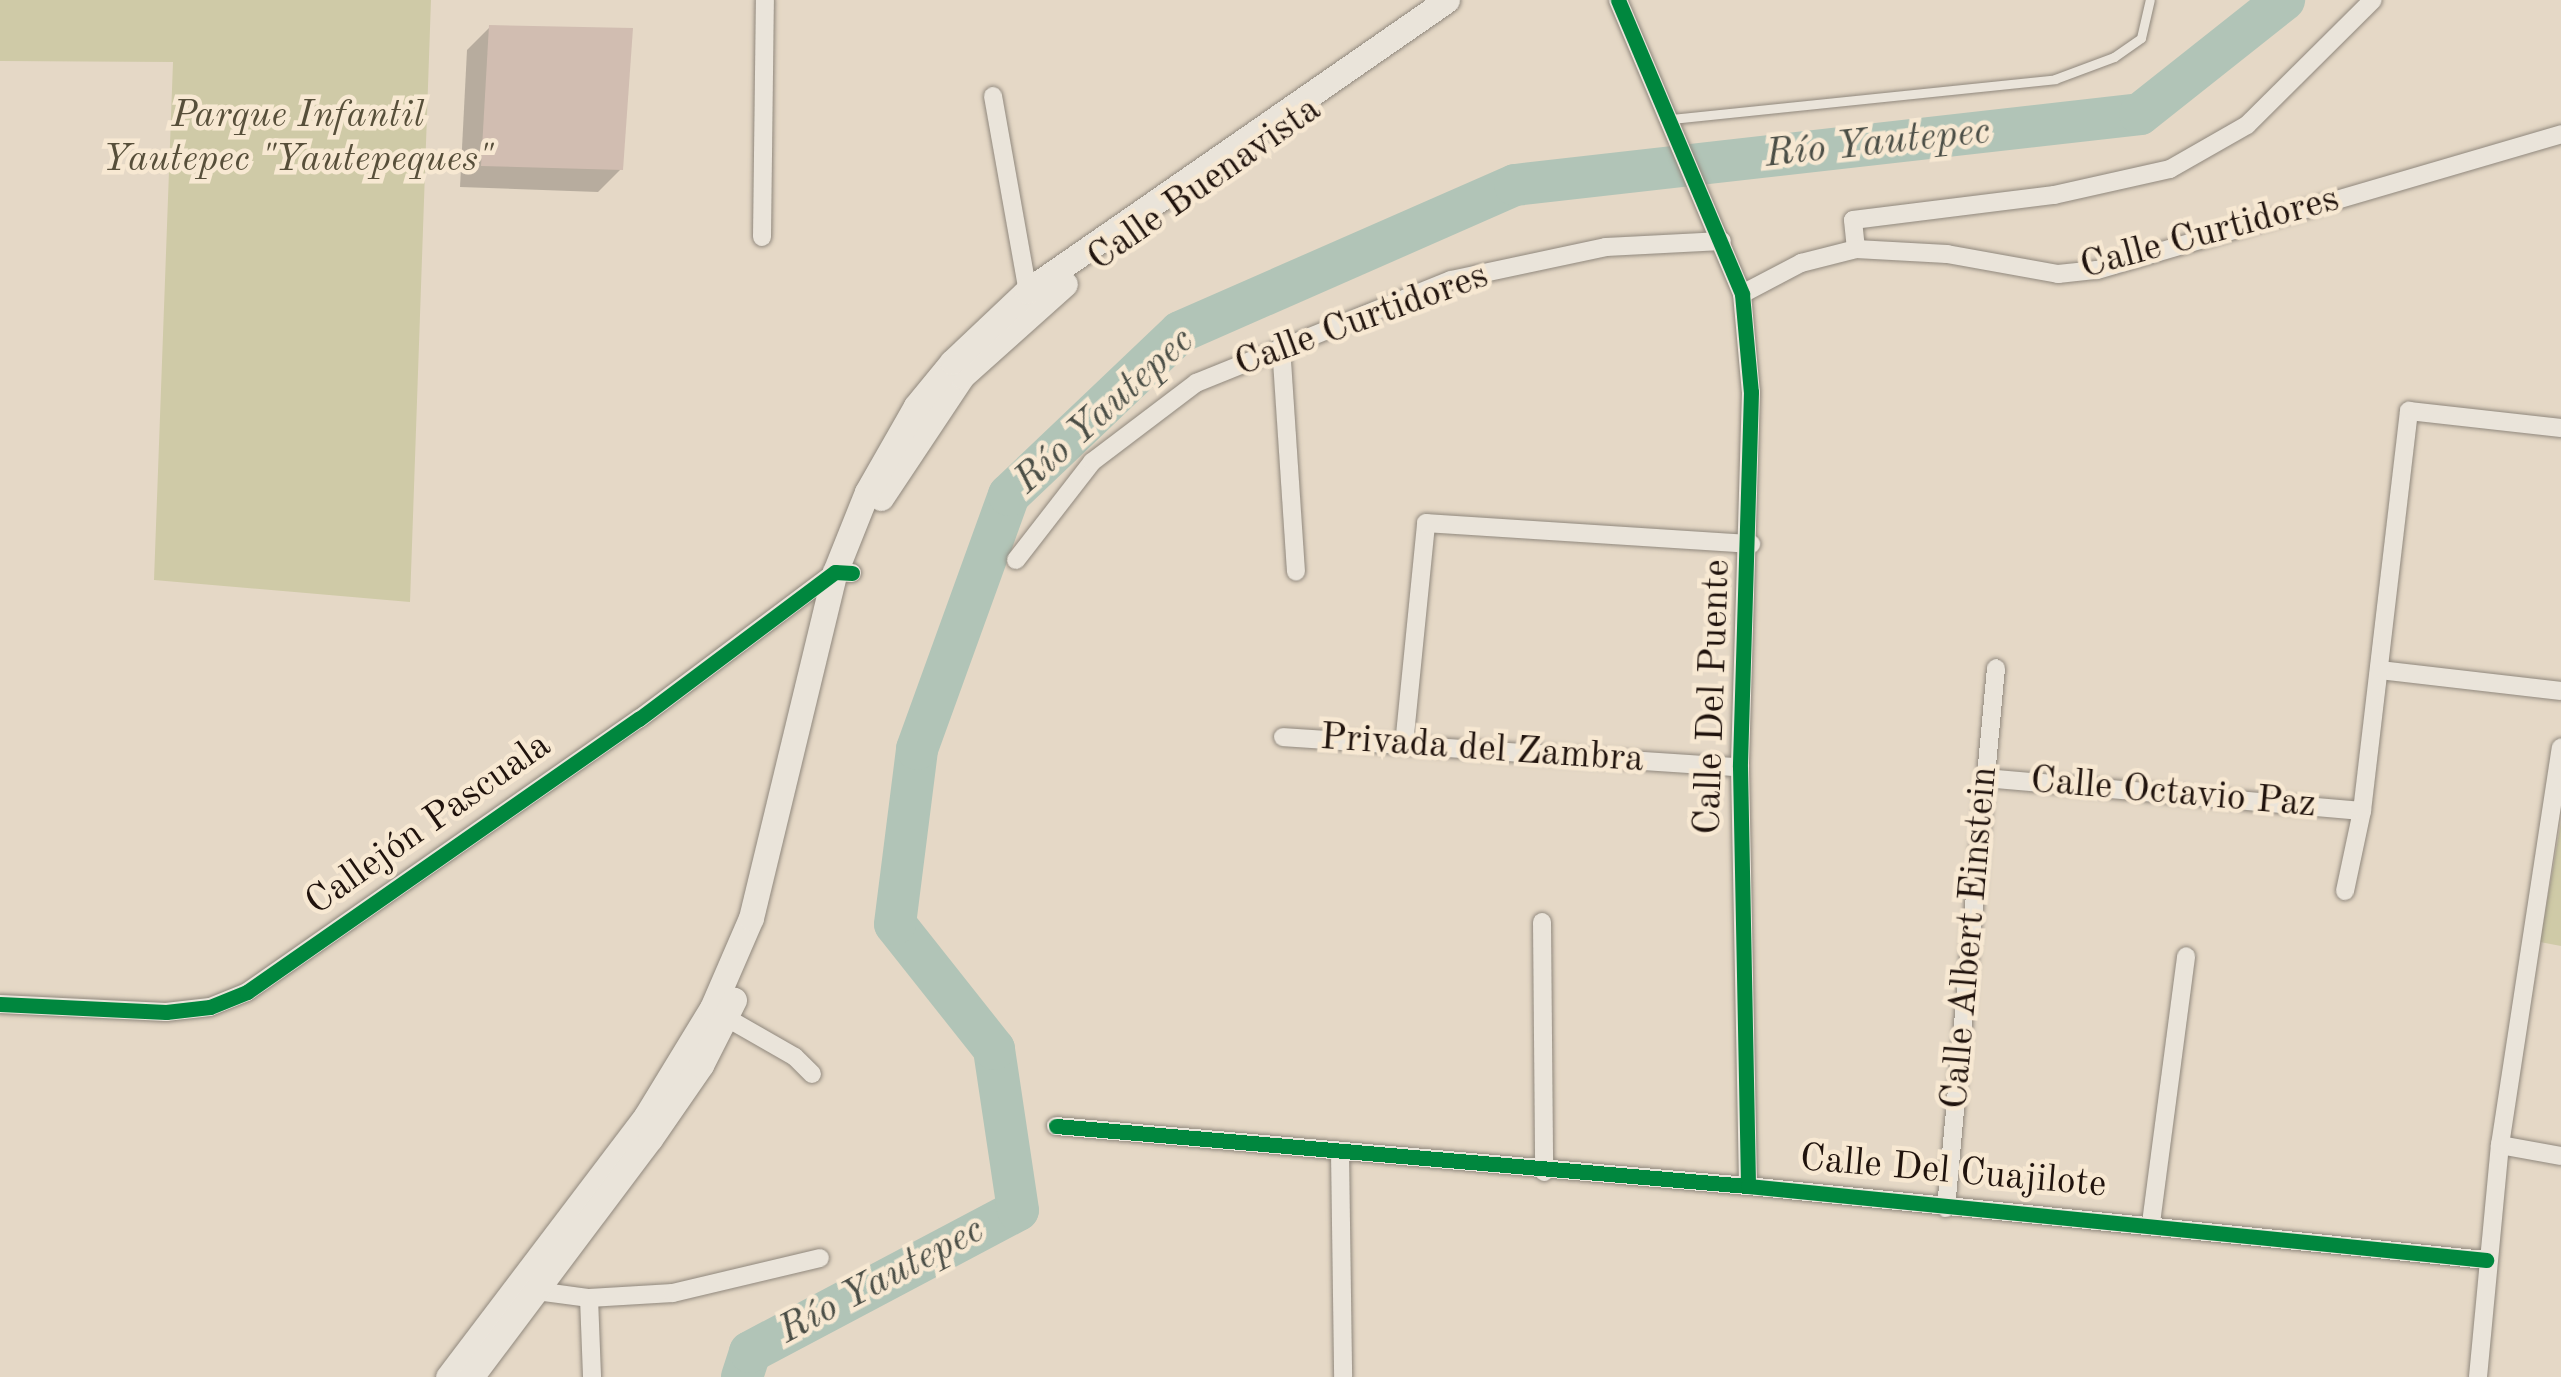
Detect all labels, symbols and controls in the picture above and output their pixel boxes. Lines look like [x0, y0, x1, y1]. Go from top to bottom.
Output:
street label: Calle Buenavista [1080, 88, 1330, 282]
park label: Parque Infantil Yautepec "Yautepeques" [103, 94, 493, 183]
water label: Río Yautepec [1763, 108, 1993, 180]
street label: Calle Curtidores [2076, 178, 2344, 290]
street label: Calle Curtidores [1229, 254, 1495, 388]
water label: Río Yautepec [1005, 317, 1205, 505]
street label: Calle Del Puente [1686, 558, 1742, 836]
street label: Privada del Zambra [1319, 716, 1645, 784]
street label: Callejón Pascuala [298, 724, 560, 926]
street label: Calle Octavio Paz [2028, 759, 2318, 829]
street label: Calle Albert Einstein [1933, 765, 2009, 1111]
street label: Calle Del Cuajilote [1798, 1137, 2108, 1209]
water label: Río Yautepec [771, 1207, 993, 1355]

